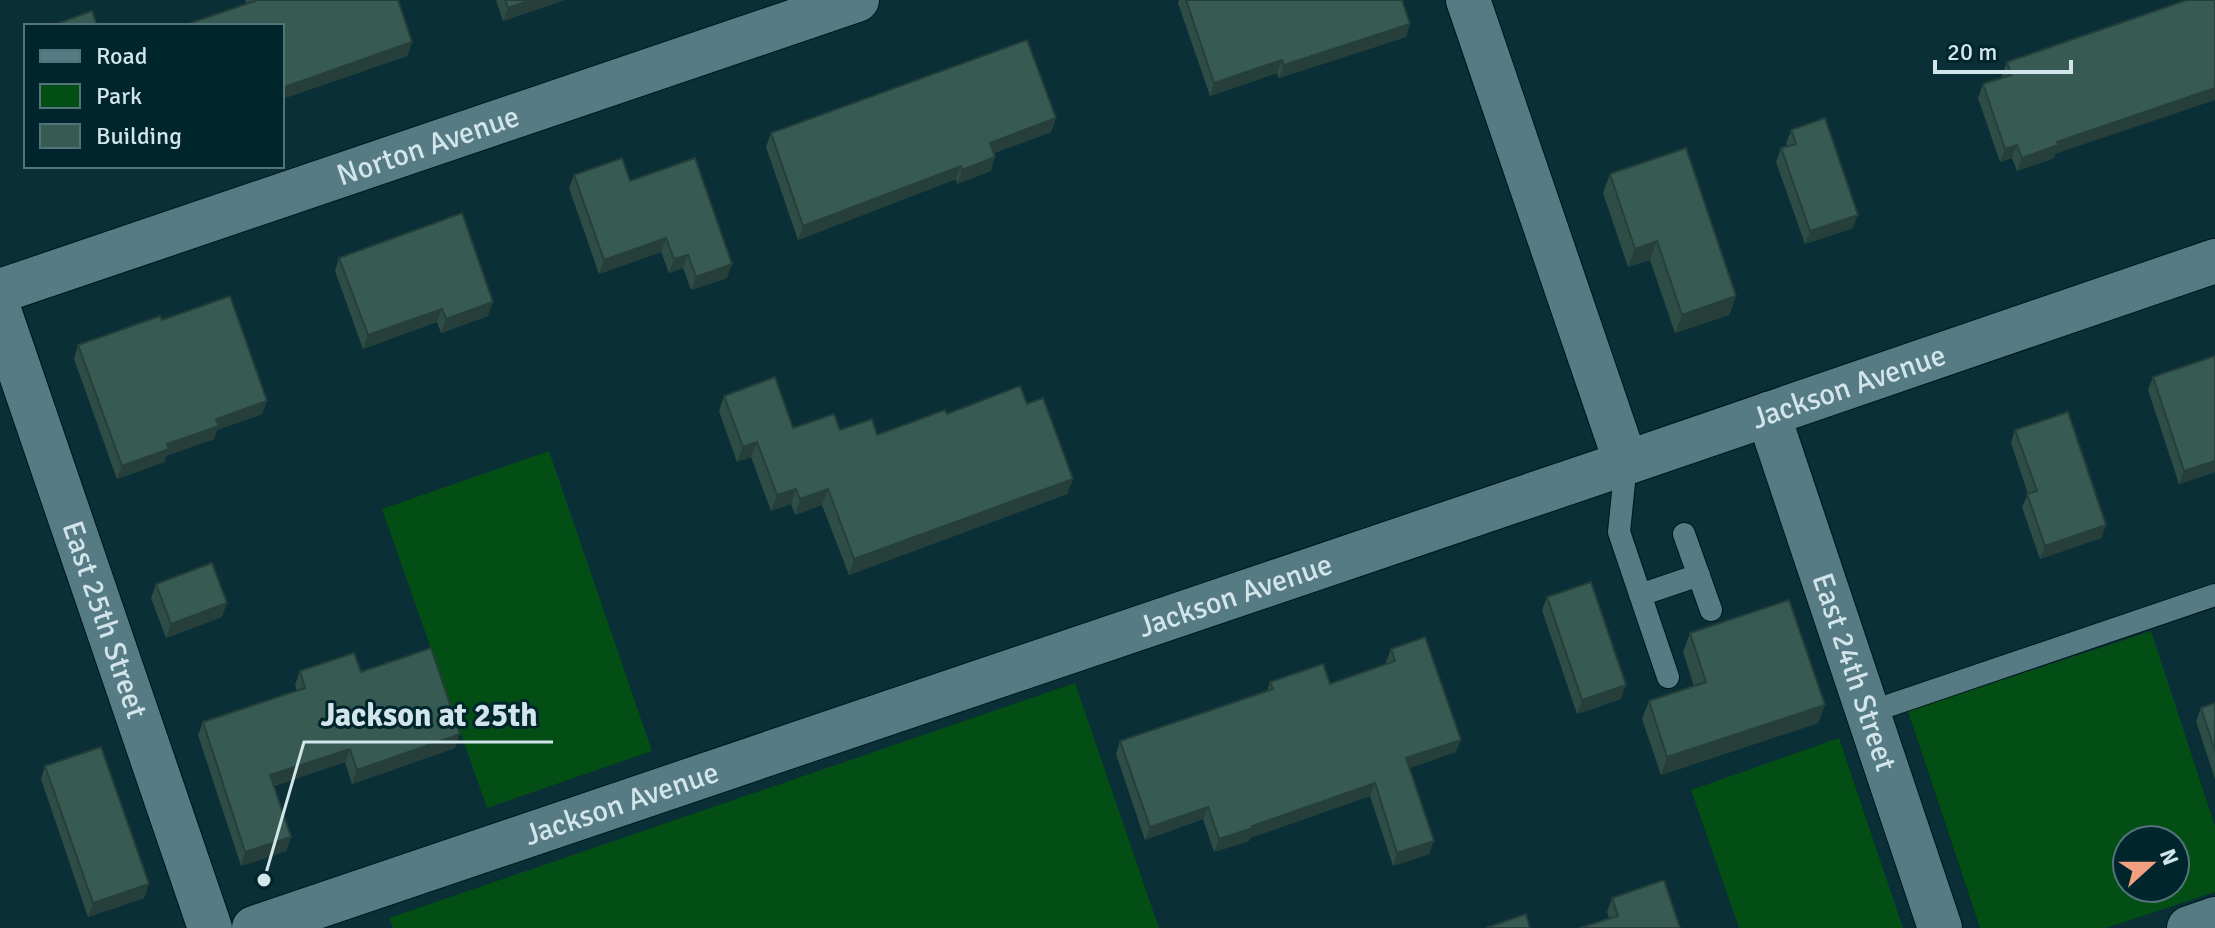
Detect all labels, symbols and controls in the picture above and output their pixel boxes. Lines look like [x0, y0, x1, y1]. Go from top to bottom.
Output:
legend [24, 24, 284, 168]
scale bar [1935, 24, 2071, 74]
text: 20 m [1947, 37, 1997, 67]
text: Road [96, 41, 147, 71]
text: Park [96, 81, 142, 111]
street label: Norton Avenue [332, 98, 524, 194]
text: Building [96, 121, 182, 151]
street label: Jackson Avenue [1747, 336, 1950, 437]
street label: East 25th Street [54, 516, 156, 723]
street label: Jackson Avenue [1133, 545, 1337, 645]
street label: East 24th Street [1804, 568, 1905, 776]
callout: Jackson at 25th [304, 686, 553, 742]
text: Jackson at 25th [320, 696, 538, 735]
street label: Jackson Avenue [520, 753, 723, 853]
north arrow [2111, 824, 2191, 904]
text: N [2154, 845, 2185, 869]

